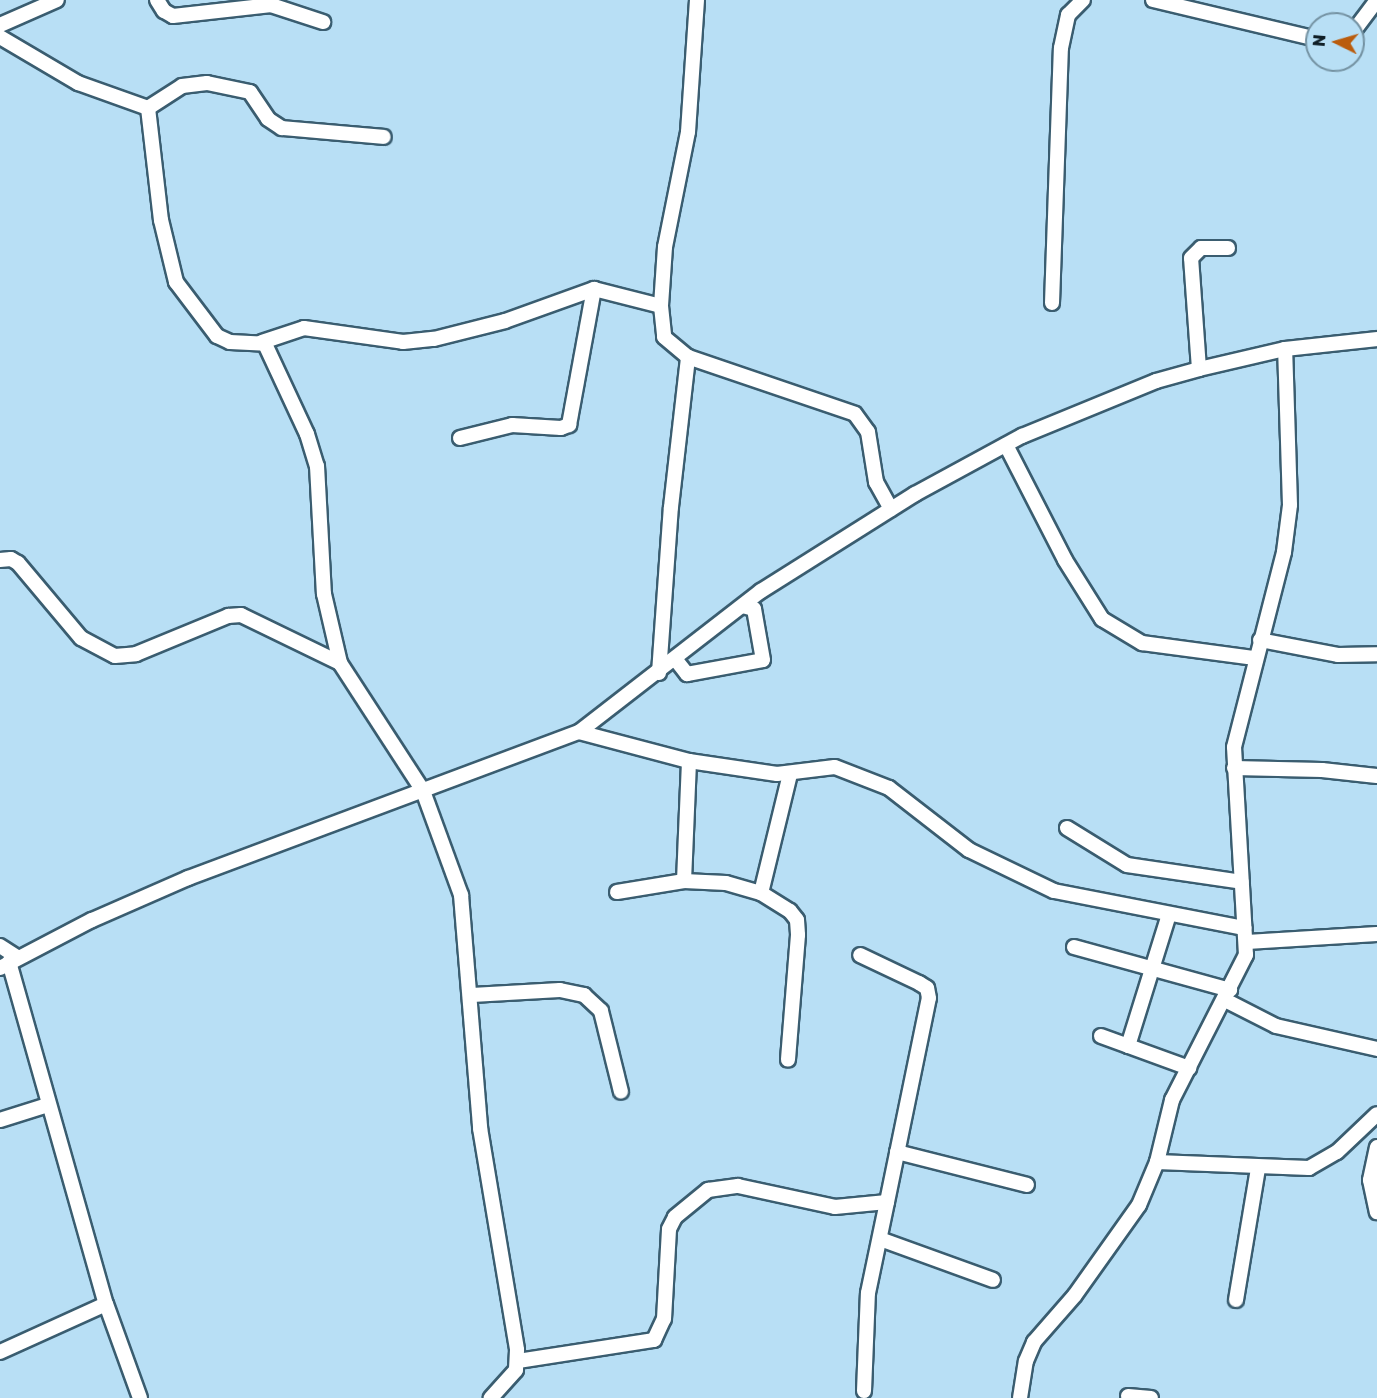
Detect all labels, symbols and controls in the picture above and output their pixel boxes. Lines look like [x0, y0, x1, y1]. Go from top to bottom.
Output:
north arrow [1305, 12, 1365, 72]
text: N [1309, 34, 1330, 48]

